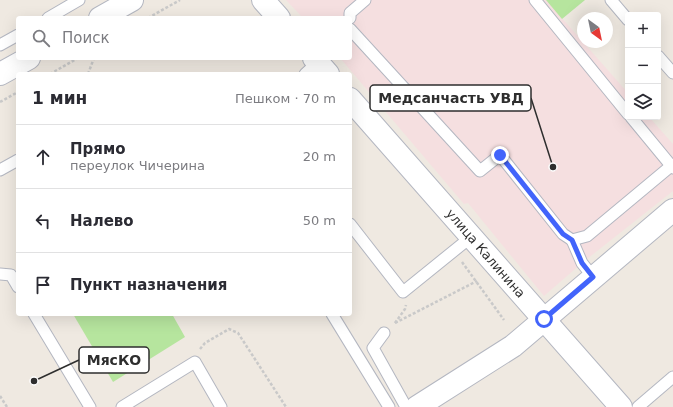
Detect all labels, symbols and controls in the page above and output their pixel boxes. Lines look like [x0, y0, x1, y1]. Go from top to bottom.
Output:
north arrow [577, 12, 613, 48]
map controls [625, 12, 661, 120]
button: + [625, 12, 661, 48]
search box [16, 16, 352, 60]
icon: search [30, 27, 52, 49]
text: Поиск [62, 29, 110, 47]
button: − [625, 48, 661, 84]
button: layers [625, 84, 661, 120]
callout: Медсанчасть УВД [370, 85, 531, 111]
text: 1 мин [32, 88, 87, 108]
text: Медсанчасть УВД [378, 90, 524, 106]
text: Пешком · 70 m [235, 91, 336, 106]
text: Прямо [70, 140, 126, 158]
icon: ahead [32, 146, 54, 168]
route end [491, 146, 509, 164]
text: 20 m [303, 149, 336, 164]
text: переулок Чичерина [70, 158, 205, 173]
street label: улица Калинина [443, 206, 528, 301]
icon: left [32, 210, 54, 232]
text: Налево [70, 212, 134, 230]
text: 50 m [303, 213, 336, 228]
icon: arrive [32, 274, 54, 296]
text: Пункт назначения [70, 276, 227, 294]
route start [535, 310, 553, 328]
callout: МясКО [79, 347, 149, 373]
text: МясКО [87, 352, 141, 368]

